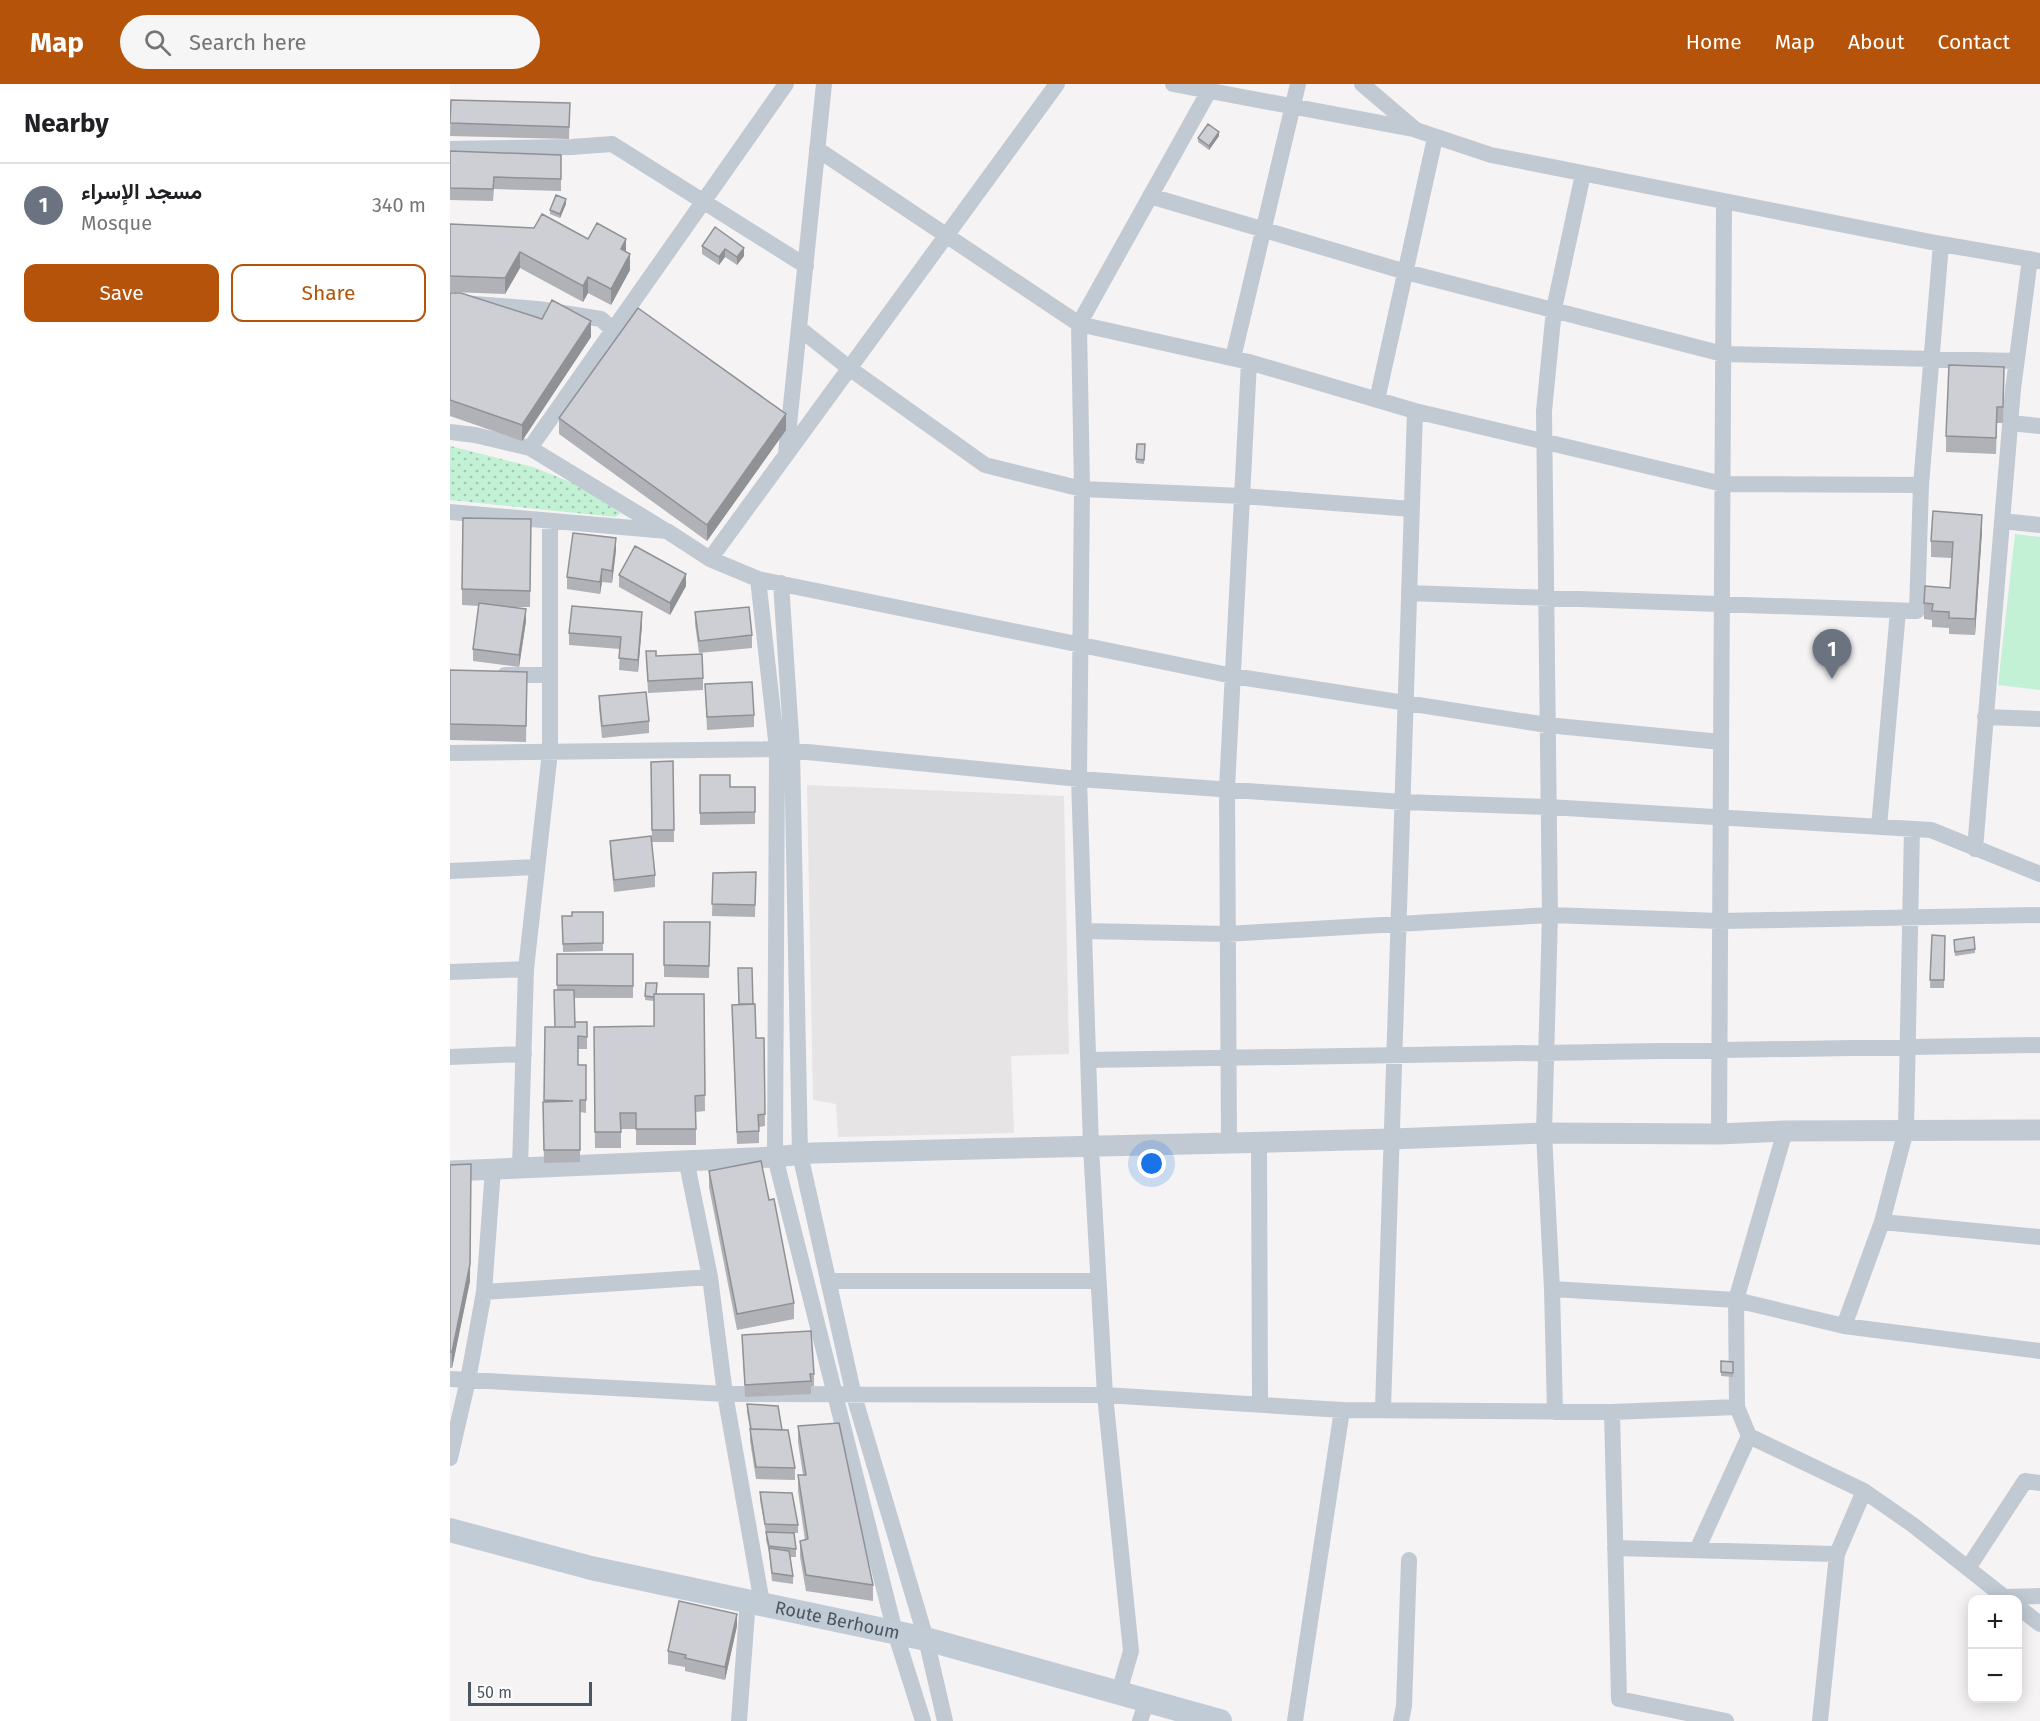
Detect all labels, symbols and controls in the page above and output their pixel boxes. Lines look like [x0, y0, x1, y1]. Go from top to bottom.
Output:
search box [120, 15, 540, 69]
text: Map [30, 26, 84, 59]
icon: search [141, 26, 174, 59]
text: Search here [189, 29, 307, 56]
text: Home [1686, 29, 1742, 55]
text: Map [1775, 29, 1815, 55]
text: About [1848, 29, 1905, 55]
text: Contact [1938, 29, 2010, 55]
text: Nearby [24, 108, 109, 139]
text: مسجد الإسراء [81, 178, 202, 205]
text: 1 [39, 193, 48, 217]
text: 340 m [372, 193, 426, 217]
text: Mosque [81, 211, 152, 235]
button: Save [24, 264, 219, 322]
button: Share [231, 264, 426, 322]
pin: 1 [1812, 630, 1852, 679]
your location [1137, 1149, 1166, 1178]
map controls [1968, 1595, 2022, 1703]
button: + [1968, 1595, 2022, 1649]
street label: Route Berhoum [773, 1596, 902, 1644]
button: − [1968, 1649, 2022, 1703]
scale bar [468, 1679, 592, 1706]
text: 50 m [477, 1683, 512, 1702]

